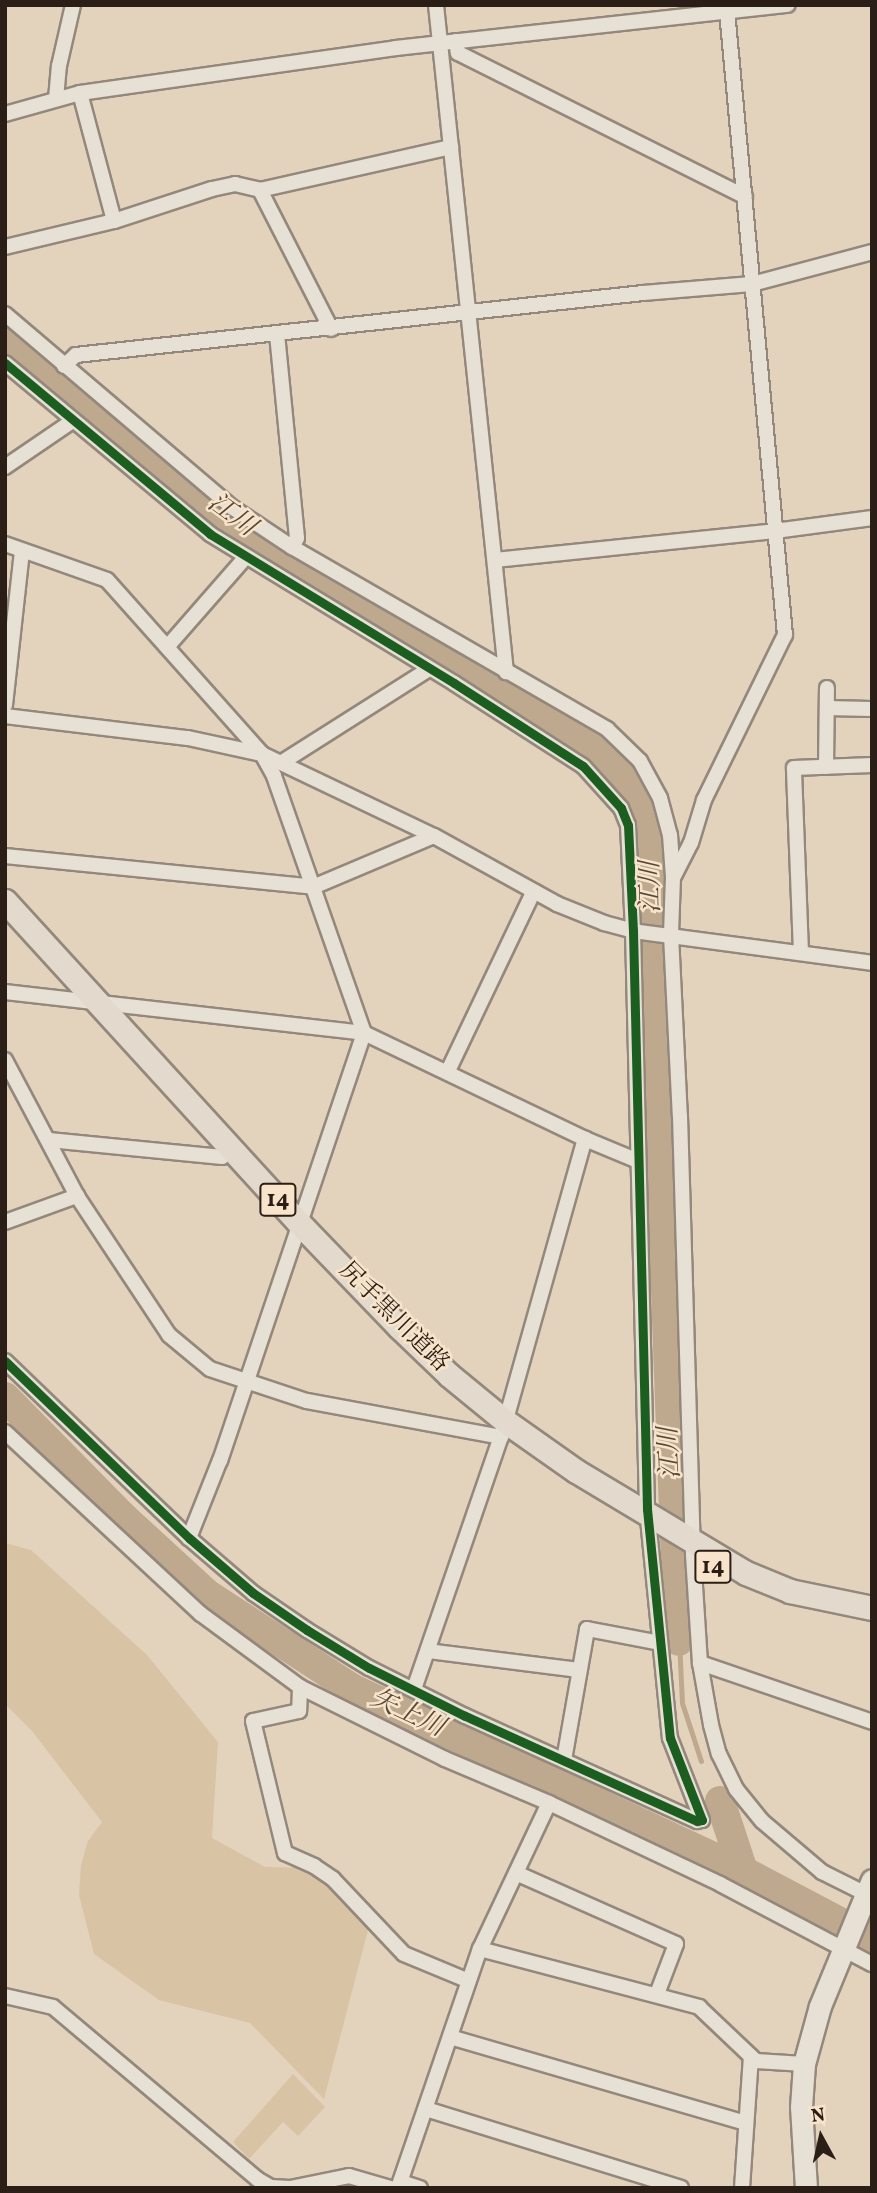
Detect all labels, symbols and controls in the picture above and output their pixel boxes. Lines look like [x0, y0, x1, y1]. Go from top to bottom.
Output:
water label: 江川 [201, 488, 261, 544]
water label: 江川 [636, 861, 668, 913]
road number: 14 [259, 1180, 297, 1219]
street label: 尻手黒川道路 [332, 1257, 454, 1379]
water label: 江川 [654, 1426, 688, 1480]
road number: 14 [694, 1548, 732, 1586]
water label: 矢上川 [365, 1683, 449, 1745]
north arrow [786, 2102, 856, 2172]
text: N [809, 2102, 827, 2130]

